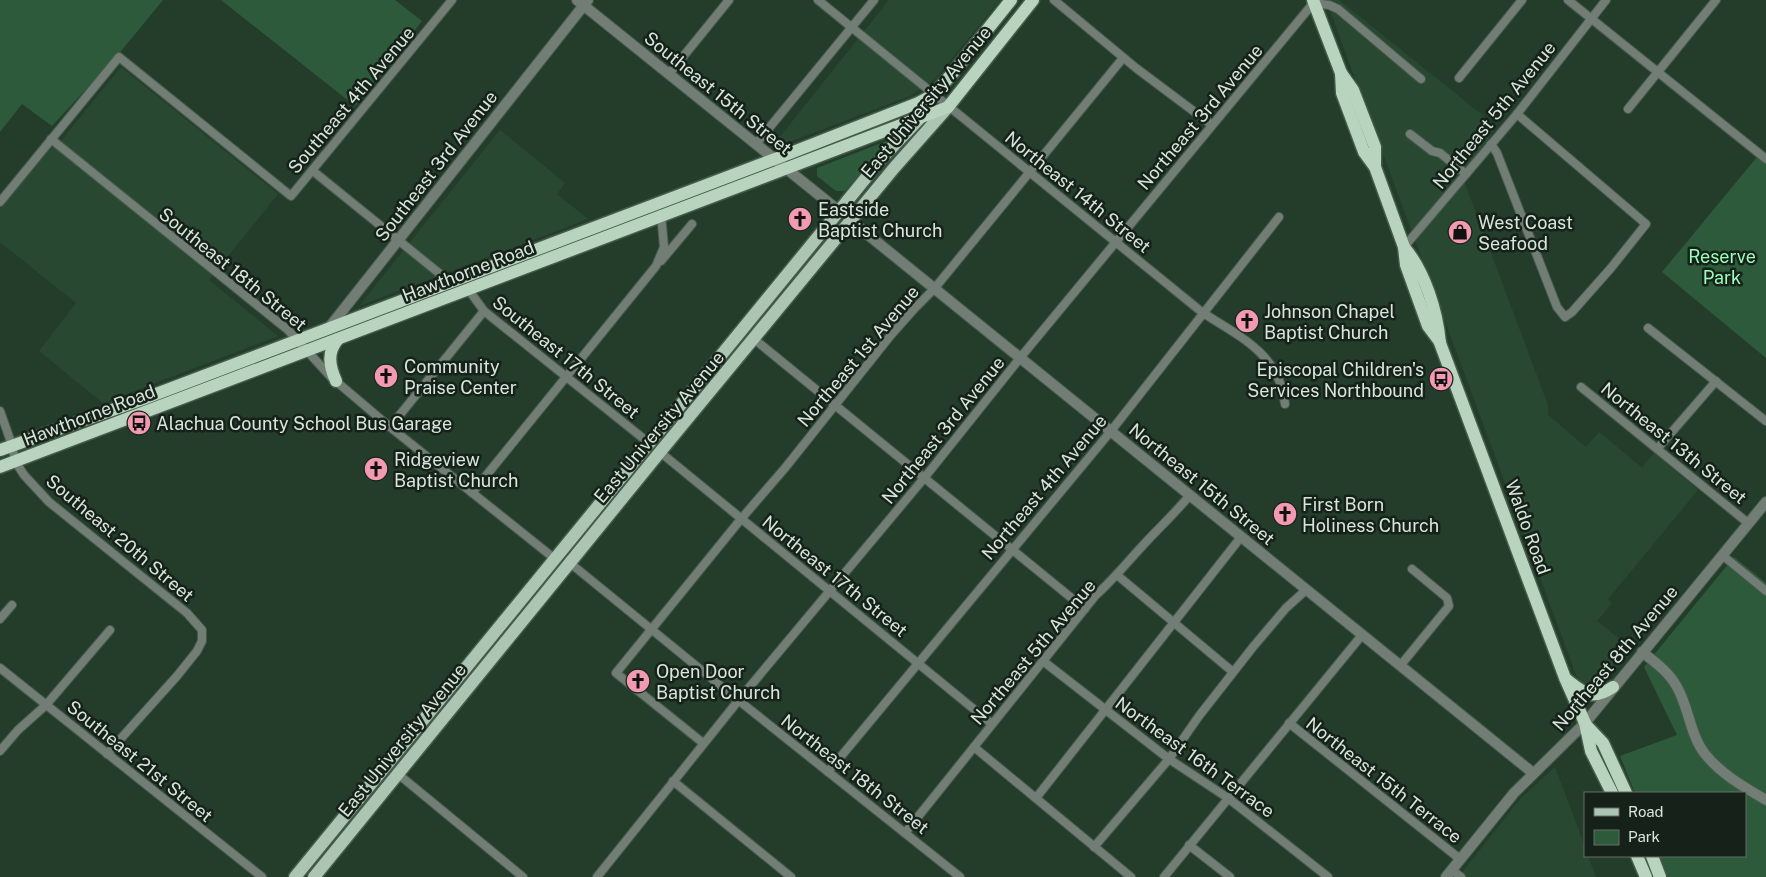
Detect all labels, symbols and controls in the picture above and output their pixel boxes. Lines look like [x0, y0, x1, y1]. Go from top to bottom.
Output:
street label: Southeast 4th Avenue [283, 22, 419, 178]
street label: East University Avenue [857, 22, 995, 182]
street label: Southeast 15th Street [640, 27, 796, 159]
street label: Northeast 5th Avenue [1428, 37, 1560, 193]
street label: Northeast 3rd Avenue [1133, 40, 1267, 194]
street label: Southeast 3rd Avenue [371, 86, 501, 246]
street label: Northeast 14th Street [1001, 127, 1155, 257]
place label: Eastside Baptist Church [818, 199, 942, 241]
street label: Southeast 18th Street [155, 203, 311, 335]
church icon: Eastside Baptist Church [787, 206, 813, 232]
place label: West Coast Seafood [1478, 212, 1573, 254]
shop icon: West Coast Seafood [1447, 219, 1473, 245]
street label: Hawthorne Road [399, 236, 537, 306]
park label: Reserve Park [1688, 246, 1756, 288]
street label: Northeast 1st Avenue [793, 281, 923, 431]
street label: Southeast 17th Street [488, 291, 644, 423]
place label: Johnson Chapel Baptist Church [1264, 301, 1395, 343]
church icon: Johnson Chapel Baptist Church [1234, 308, 1260, 334]
street label: East University Avenue [590, 347, 728, 507]
street label: Northeast 3rd Avenue [877, 352, 1009, 508]
place label: Community Praise Center [404, 356, 517, 398]
place label: Episcopal Children's Services Northbound [1247, 359, 1424, 401]
church icon: Community Praise Center [373, 363, 399, 389]
bus stop icon: Episcopal Children's Services Northbound [1428, 366, 1454, 392]
street label: Northeast 13th Street [1597, 378, 1751, 508]
street label: Hawthorne Road [20, 380, 158, 450]
bus stop icon: Alachua County School Bus Garage [126, 410, 152, 436]
street label: Northeast 4th Avenue [977, 410, 1111, 564]
place label: Alachua County School Bus Garage [156, 413, 452, 434]
street label: Northeast 15th Street [1125, 419, 1279, 549]
place label: Ridgeview Baptist Church [394, 449, 518, 491]
church icon: Ridgeview Baptist Church [363, 456, 389, 482]
street label: Southeast 20th Street [42, 470, 198, 606]
street label: Waldo Road [1501, 477, 1555, 577]
place label: First Born Holiness Church [1302, 494, 1439, 536]
church icon: First Born Holiness Church [1272, 501, 1298, 527]
street label: Northeast 17th Street [758, 511, 912, 641]
street label: Northeast 5th Avenue [966, 575, 1100, 729]
street label: Northeast 8th Avenue [1548, 581, 1682, 735]
street label: East University Avenue [334, 659, 470, 821]
place label: Open Door Baptist Church [656, 661, 780, 703]
church icon: Open Door Baptist Church [625, 668, 651, 694]
street label: Northeast 16th Terrace [1111, 692, 1279, 822]
street label: Southeast 21st Street [63, 696, 217, 826]
street label: Northeast 18th Street [777, 710, 933, 838]
street label: Northeast 15th Terrace [1302, 713, 1466, 847]
legend [1584, 792, 1746, 857]
text: Road [1628, 803, 1664, 820]
text: Park [1628, 828, 1660, 845]

